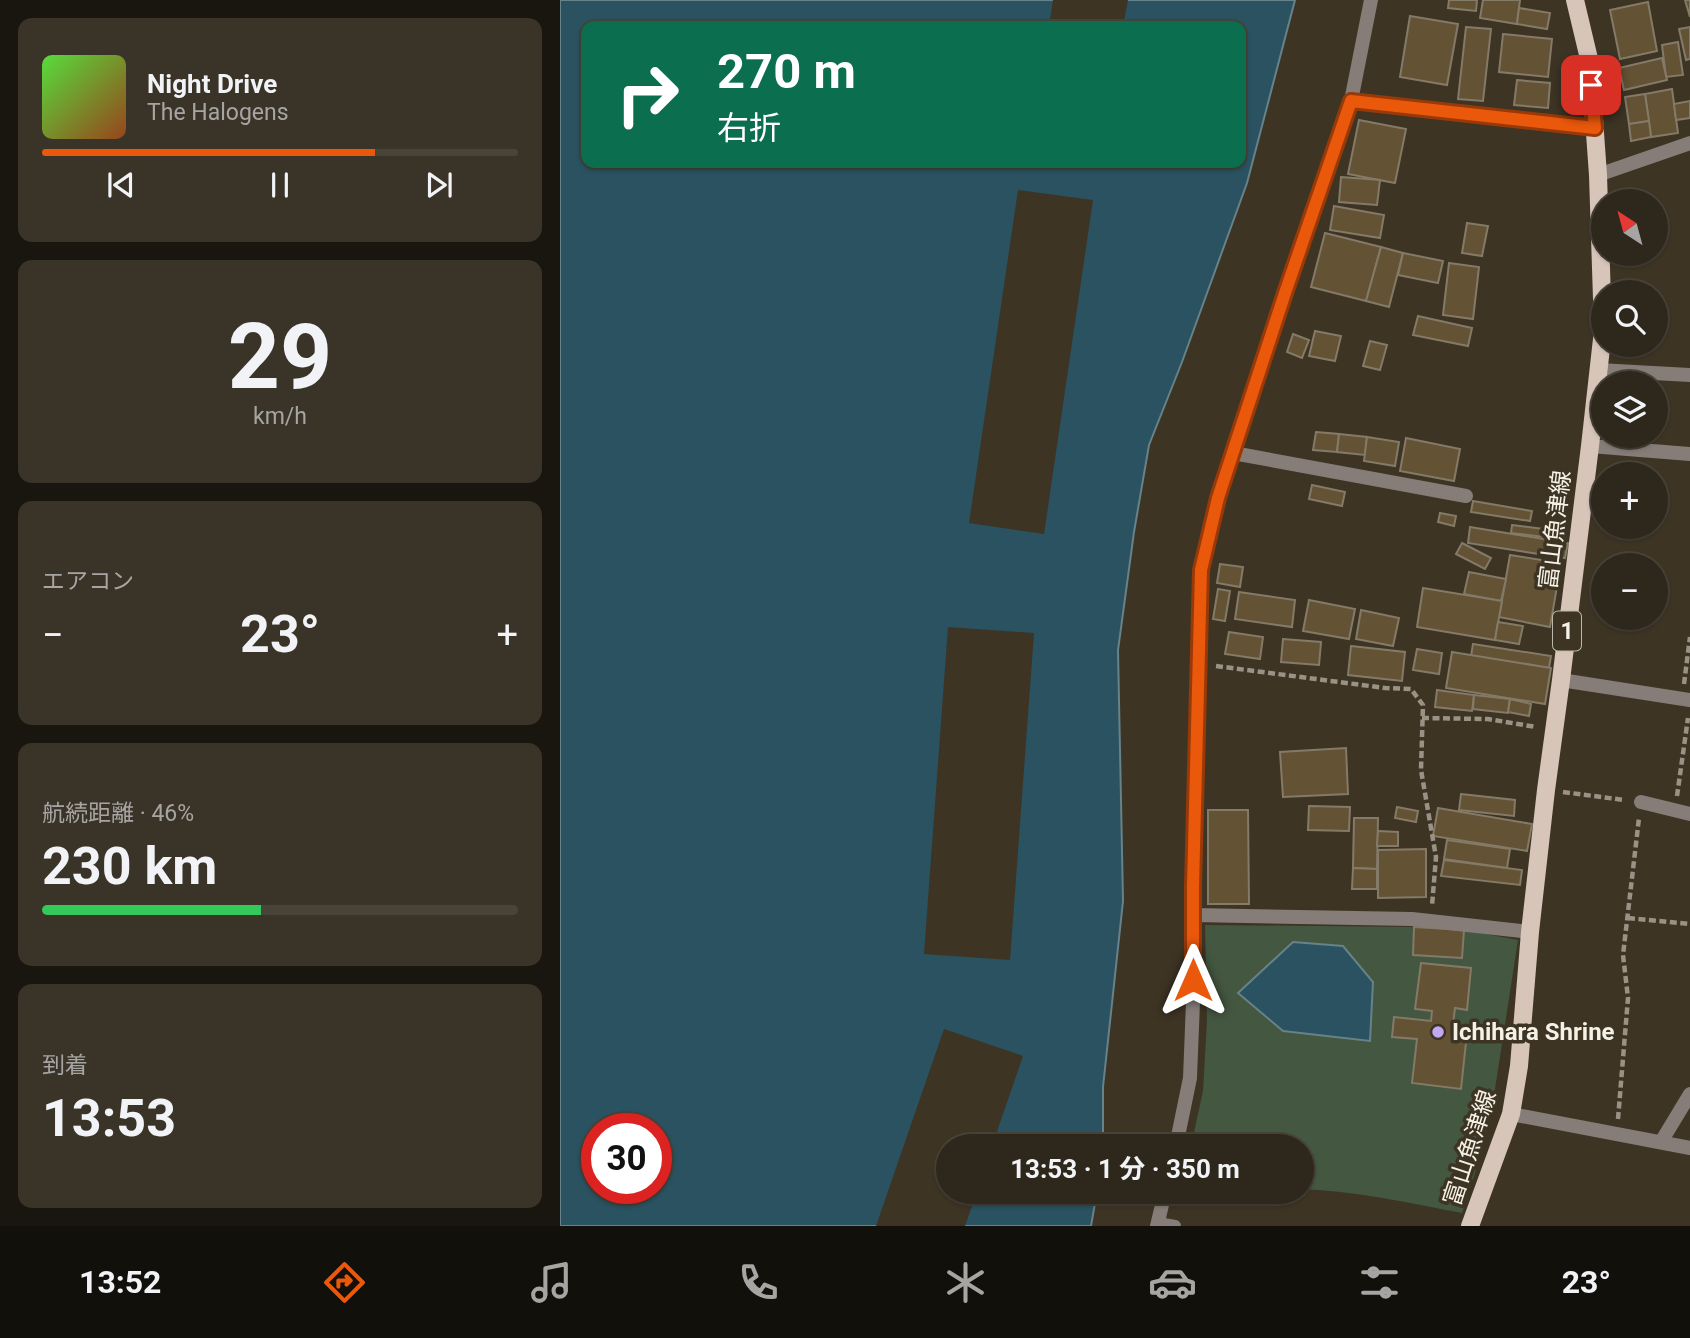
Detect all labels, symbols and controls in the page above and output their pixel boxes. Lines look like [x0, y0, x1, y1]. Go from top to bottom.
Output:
text: 270 m [717, 43, 856, 100]
icon: right [602, 49, 693, 140]
pin [1561, 55, 1621, 115]
icon: arrive [1572, 66, 1610, 104]
text: Night Drive [147, 69, 277, 99]
text: The Halogens [147, 99, 289, 126]
text: 右折 [717, 109, 781, 147]
icon: previous [102, 166, 140, 204]
icon: pause [261, 166, 299, 204]
icon: next [420, 166, 458, 204]
north arrow [1591, 189, 1668, 266]
map controls [1591, 189, 1668, 630]
button: search [1591, 280, 1668, 357]
text: 29 [228, 304, 332, 410]
button: layers [1591, 371, 1668, 448]
text: km/h [253, 403, 307, 430]
button: + [1591, 462, 1668, 539]
street label: 富山魚津線 [1534, 469, 1576, 591]
button: − [1591, 553, 1668, 630]
text: エアコン [42, 568, 134, 595]
text: 23° [240, 604, 320, 665]
road number: 1 [1553, 611, 1581, 650]
text: − [42, 613, 64, 657]
text: + [496, 613, 518, 657]
text: 航続距離 · 46% [42, 800, 194, 827]
text: 230 km [42, 836, 217, 897]
position arrow [1156, 943, 1230, 1017]
place label: Ichihara Shrine [1452, 1018, 1615, 1046]
marker: Ichihara Shrine [1430, 1024, 1446, 1040]
text: 到着 [42, 1052, 88, 1079]
street label: 富山魚津線 [1438, 1087, 1502, 1209]
text: 13:53 [42, 1088, 176, 1149]
speed limit sign: 30 [581, 1113, 672, 1204]
text: 13:53 · 1 分 · 350 m [1010, 1154, 1240, 1184]
icon: directions [320, 1258, 369, 1307]
icon: music [527, 1258, 576, 1307]
icon: phone [734, 1258, 783, 1307]
icon: climate [941, 1258, 990, 1307]
icon: car [1148, 1258, 1197, 1307]
icon: filters [1355, 1258, 1404, 1307]
text: 13:52 [79, 1263, 161, 1301]
text: 23° [1562, 1263, 1611, 1301]

